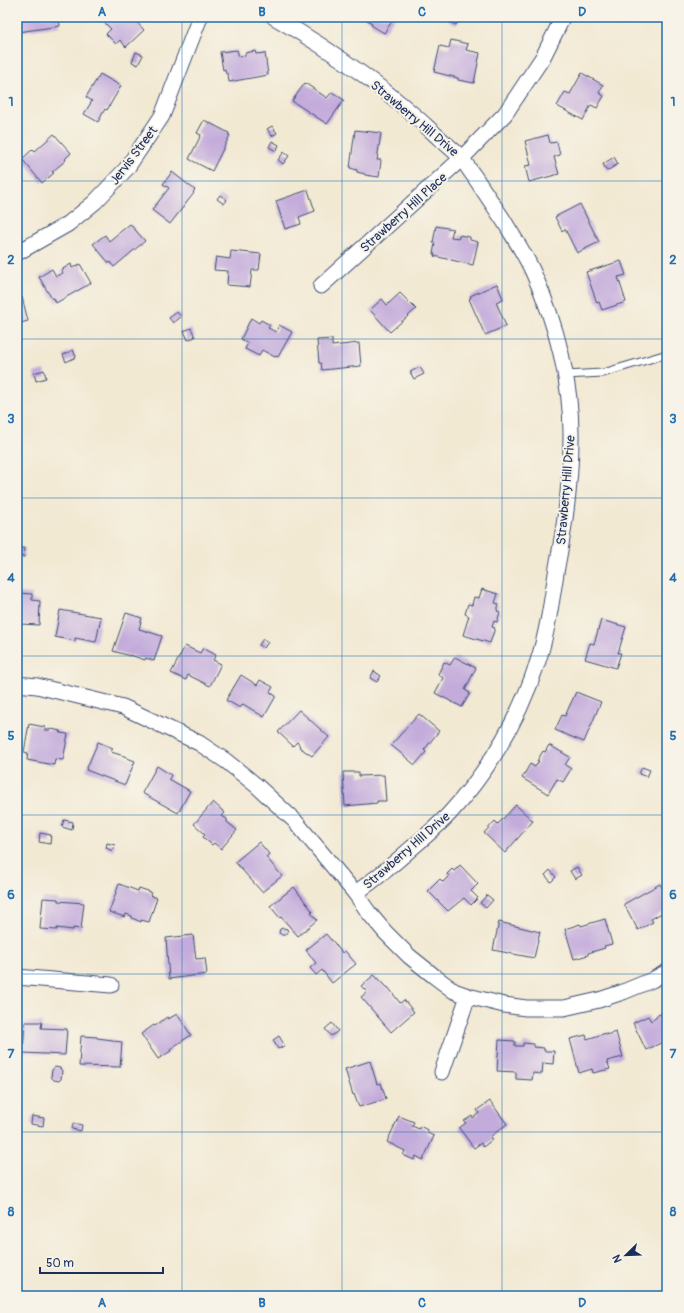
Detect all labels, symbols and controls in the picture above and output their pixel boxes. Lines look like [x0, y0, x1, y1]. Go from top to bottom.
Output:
text: A [98, 4, 107, 20]
text: B [258, 4, 266, 20]
text: C [418, 4, 426, 20]
text: D [578, 4, 586, 20]
street label: Strawberry Hill Drive [367, 77, 462, 161]
text: 1 [8, 94, 14, 110]
text: 1 [670, 94, 676, 110]
street label: Jervis Street [107, 123, 162, 188]
street label: Strawberry Hill Place [357, 169, 451, 256]
text: 2 [7, 252, 15, 268]
text: 2 [669, 252, 677, 268]
text: 3 [7, 411, 15, 427]
text: 3 [669, 411, 677, 427]
street label: Strawberry Hill Drive [553, 434, 579, 546]
text: 4 [7, 570, 15, 586]
text: 4 [669, 570, 677, 586]
text: 5 [7, 728, 15, 744]
text: 5 [669, 728, 677, 744]
street label: Strawberry Hill Drive [360, 808, 454, 893]
text: 6 [7, 887, 15, 903]
text: 6 [669, 887, 677, 903]
text: 7 [8, 1046, 15, 1062]
text: 7 [670, 1046, 677, 1062]
text: 8 [8, 1204, 15, 1220]
text: 8 [670, 1204, 677, 1220]
north arrow [606, 1235, 646, 1275]
scale bar [40, 1249, 163, 1275]
text: N [610, 1252, 625, 1265]
text: 50 m [46, 1256, 74, 1271]
text: A [98, 1295, 107, 1311]
text: B [258, 1295, 266, 1311]
text: C [418, 1295, 426, 1311]
text: D [578, 1295, 586, 1311]

